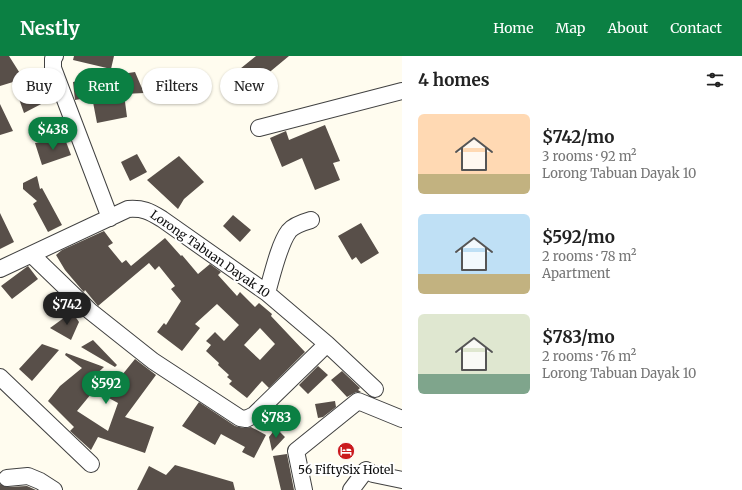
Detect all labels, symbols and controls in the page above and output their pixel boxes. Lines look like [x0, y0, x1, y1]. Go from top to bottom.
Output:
text: Nestly [20, 16, 80, 40]
text: Home [493, 19, 534, 37]
text: Map [556, 19, 585, 37]
text: About [607, 19, 648, 37]
text: Contact [670, 19, 722, 37]
chip: Buy [12, 68, 66, 104]
chip: Rent [74, 68, 134, 104]
chip: Filters [142, 68, 212, 104]
chip: New [220, 68, 278, 104]
text: 4 homes [418, 69, 489, 91]
icon: filters [704, 69, 726, 91]
pin: $438 [29, 117, 77, 151]
text: $438 [37, 121, 69, 138]
text: $742/mo [542, 126, 614, 148]
icon: home [450, 130, 498, 178]
text: 3 rooms · 92 m² [542, 148, 637, 165]
text: Lorong Tabuan Dayak 10 [542, 165, 697, 182]
street label: Lorong Tabuan Dayak 10 [148, 207, 273, 301]
text: $592/mo [542, 226, 615, 248]
icon: home [450, 230, 498, 278]
text: 2 rooms · 78 m² [542, 248, 636, 265]
text: Apartment [542, 265, 610, 282]
pin: $742 [43, 292, 91, 326]
text: $742 [52, 296, 82, 313]
text: $783/mo [542, 326, 615, 348]
icon: home [450, 330, 498, 378]
text: 2 rooms · 76 m² [542, 348, 636, 365]
text: Lorong Tabuan Dayak 10 [542, 365, 697, 382]
pin: $592 [82, 371, 130, 405]
text: $592 [91, 375, 121, 392]
pin: $783 [252, 405, 300, 439]
text: $783 [261, 409, 291, 426]
hotel icon: 56 FiftySix Hotel [336, 441, 356, 461]
place label: 56 FiftySix Hotel [298, 462, 394, 477]

